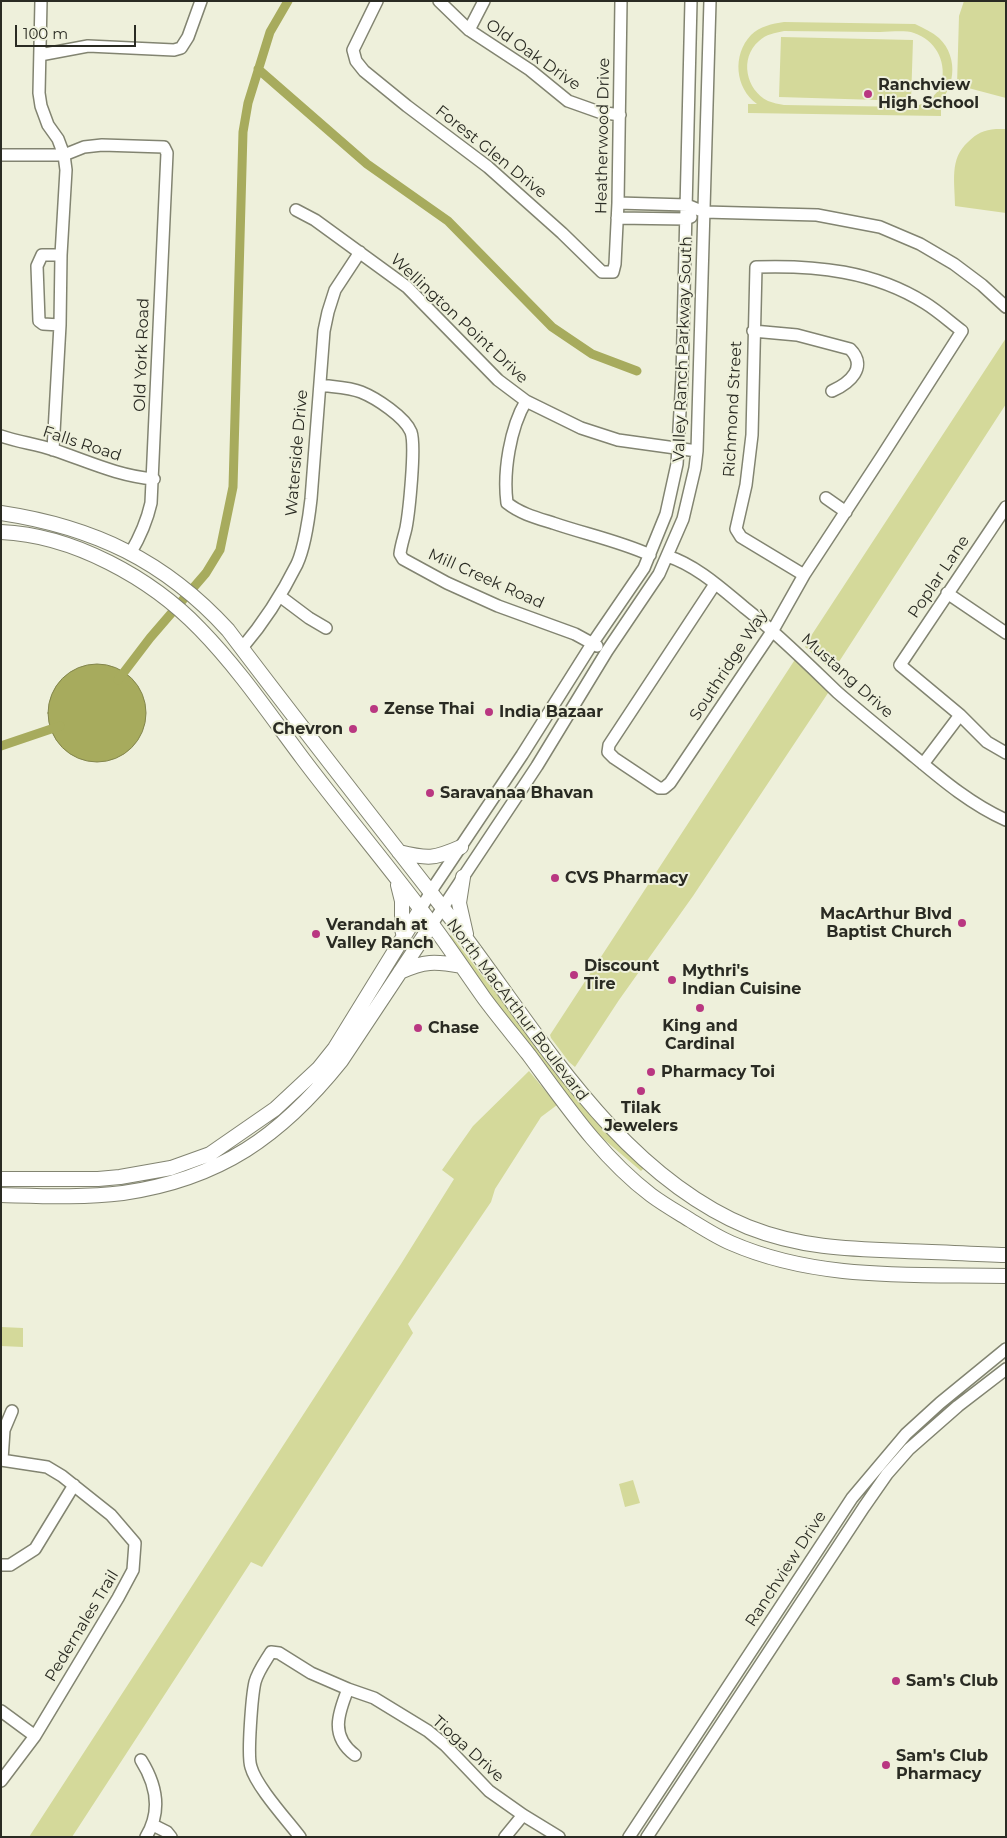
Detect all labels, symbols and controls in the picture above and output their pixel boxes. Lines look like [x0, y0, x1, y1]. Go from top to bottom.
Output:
scale bar [18, 15, 139, 47]
street label: Old Oak Drive [482, 15, 584, 95]
text: 100 m [23, 24, 68, 43]
street label: Heatherwood Drive [592, 58, 614, 214]
place label: Ranchview High School [878, 75, 979, 113]
marker: Ranchview High School [862, 88, 874, 100]
street label: Forest Glen Drive [432, 101, 550, 203]
street label: Valley Ranch Parkway South [669, 236, 697, 462]
street label: Wellington Point Drive [386, 250, 532, 388]
street label: Old York Road [130, 298, 154, 412]
street label: Richmond Street [720, 340, 746, 478]
street label: Waterside Drive [282, 389, 312, 517]
street label: Falls Road [40, 422, 124, 466]
street label: Poplar Lane [904, 532, 974, 622]
street label: Mill Creek Road [425, 545, 547, 613]
street label: Southridge Way [686, 606, 772, 724]
street label: Mustang Drive [797, 630, 897, 722]
place label: Zense Thai [384, 699, 475, 719]
place label: India Bazaar [499, 702, 603, 722]
marker: Zense Thai [368, 703, 380, 715]
marker: India Bazaar [483, 706, 495, 718]
place label: Chevron [272, 719, 343, 739]
marker: Chevron [347, 723, 359, 735]
place label: Saravanaa Bhavan [440, 783, 594, 803]
marker: Saravanaa Bhavan [424, 787, 436, 799]
place label: CVS Pharmacy [565, 868, 688, 888]
marker: CVS Pharmacy [549, 872, 561, 884]
place label: MacArthur Blvd Baptist Church [820, 904, 952, 942]
place label: Verandah at Valley Ranch [326, 915, 434, 953]
street label: North MacArthur Boulevard [442, 915, 592, 1105]
marker: MacArthur Blvd Baptist Church [956, 917, 968, 929]
marker: Verandah at Valley Ranch [310, 928, 322, 940]
place label: Discount Tire [584, 956, 659, 994]
place label: Mythri's Indian Cuisine [682, 961, 801, 999]
marker: Discount Tire [568, 969, 580, 981]
marker: Mythri's Indian Cuisine [666, 974, 678, 986]
marker: King and Cardinal [694, 1002, 706, 1014]
place label: King and Cardinal [662, 1016, 738, 1054]
place label: Chase [428, 1018, 479, 1038]
marker: Chase [412, 1022, 424, 1034]
place label: Pharmacy Toi [661, 1062, 775, 1082]
marker: Pharmacy Toi [645, 1066, 657, 1078]
marker: Tilak Jewelers [635, 1085, 647, 1097]
place label: Tilak Jewelers [604, 1098, 678, 1136]
street label: Ranchview Drive [741, 1508, 831, 1630]
street label: Pedernales Trail [41, 1567, 123, 1685]
place label: Sam's Club [906, 1671, 998, 1691]
marker: Sam's Club [890, 1675, 902, 1687]
street label: Tioga Drive [428, 1712, 508, 1786]
place label: Sam's Club Pharmacy [896, 1746, 988, 1784]
marker: Sam's Club Pharmacy [880, 1759, 892, 1771]

